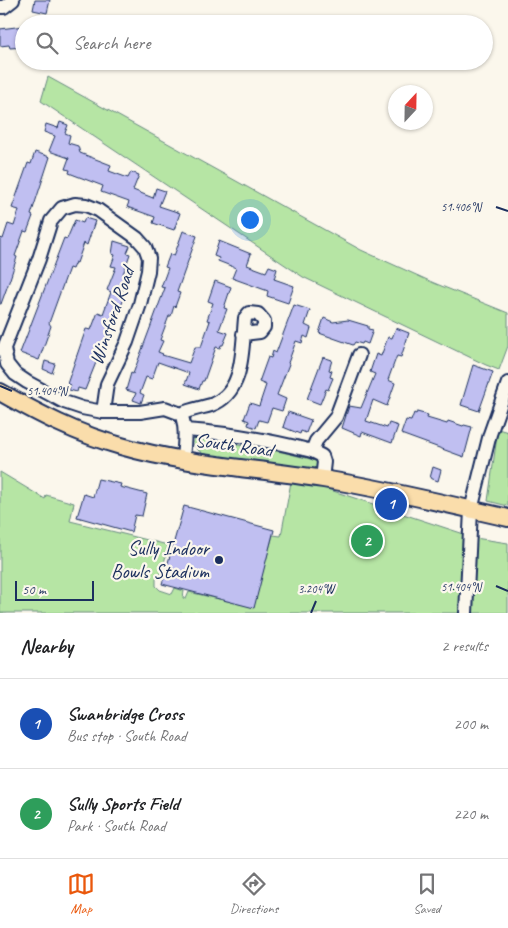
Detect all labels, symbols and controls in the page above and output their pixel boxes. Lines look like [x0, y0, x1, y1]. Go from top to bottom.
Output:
search box [15, 15, 493, 70]
icon: search [33, 29, 61, 57]
text: Search here [73, 31, 150, 55]
north arrow [388, 85, 433, 130]
text: 51.406°N [441, 199, 483, 215]
your location [237, 207, 263, 233]
street label: Winsford Road [84, 261, 141, 368]
text: 51.404°N [27, 383, 69, 399]
street label: South Road [194, 427, 278, 463]
pin: 1 [375, 485, 407, 523]
pin: 2 [351, 522, 383, 560]
place label: Sully Indoor Bowls Stadium [111, 536, 211, 584]
marker: Sully Indoor Bowls Stadium [213, 554, 225, 566]
scale bar [15, 578, 94, 601]
text: 51.404°N [441, 579, 483, 595]
text: 50 m [22, 581, 46, 598]
text: 3.204°W [298, 581, 336, 597]
text: Nearby [20, 633, 73, 659]
text: 2 results [441, 636, 488, 656]
text: Swanbridge Cross [67, 702, 183, 726]
text: 1 [32, 714, 40, 734]
text: 200 m [454, 714, 488, 734]
text: Bus stop · South Road [67, 726, 186, 746]
text: Sully Sports Field [67, 792, 179, 816]
text: 2 [32, 804, 40, 824]
text: 220 m [454, 804, 488, 824]
text: Park · South Road [67, 816, 166, 836]
tab: Map [67, 870, 95, 917]
tab: Directions [230, 870, 278, 917]
tab: Saved [413, 870, 441, 917]

